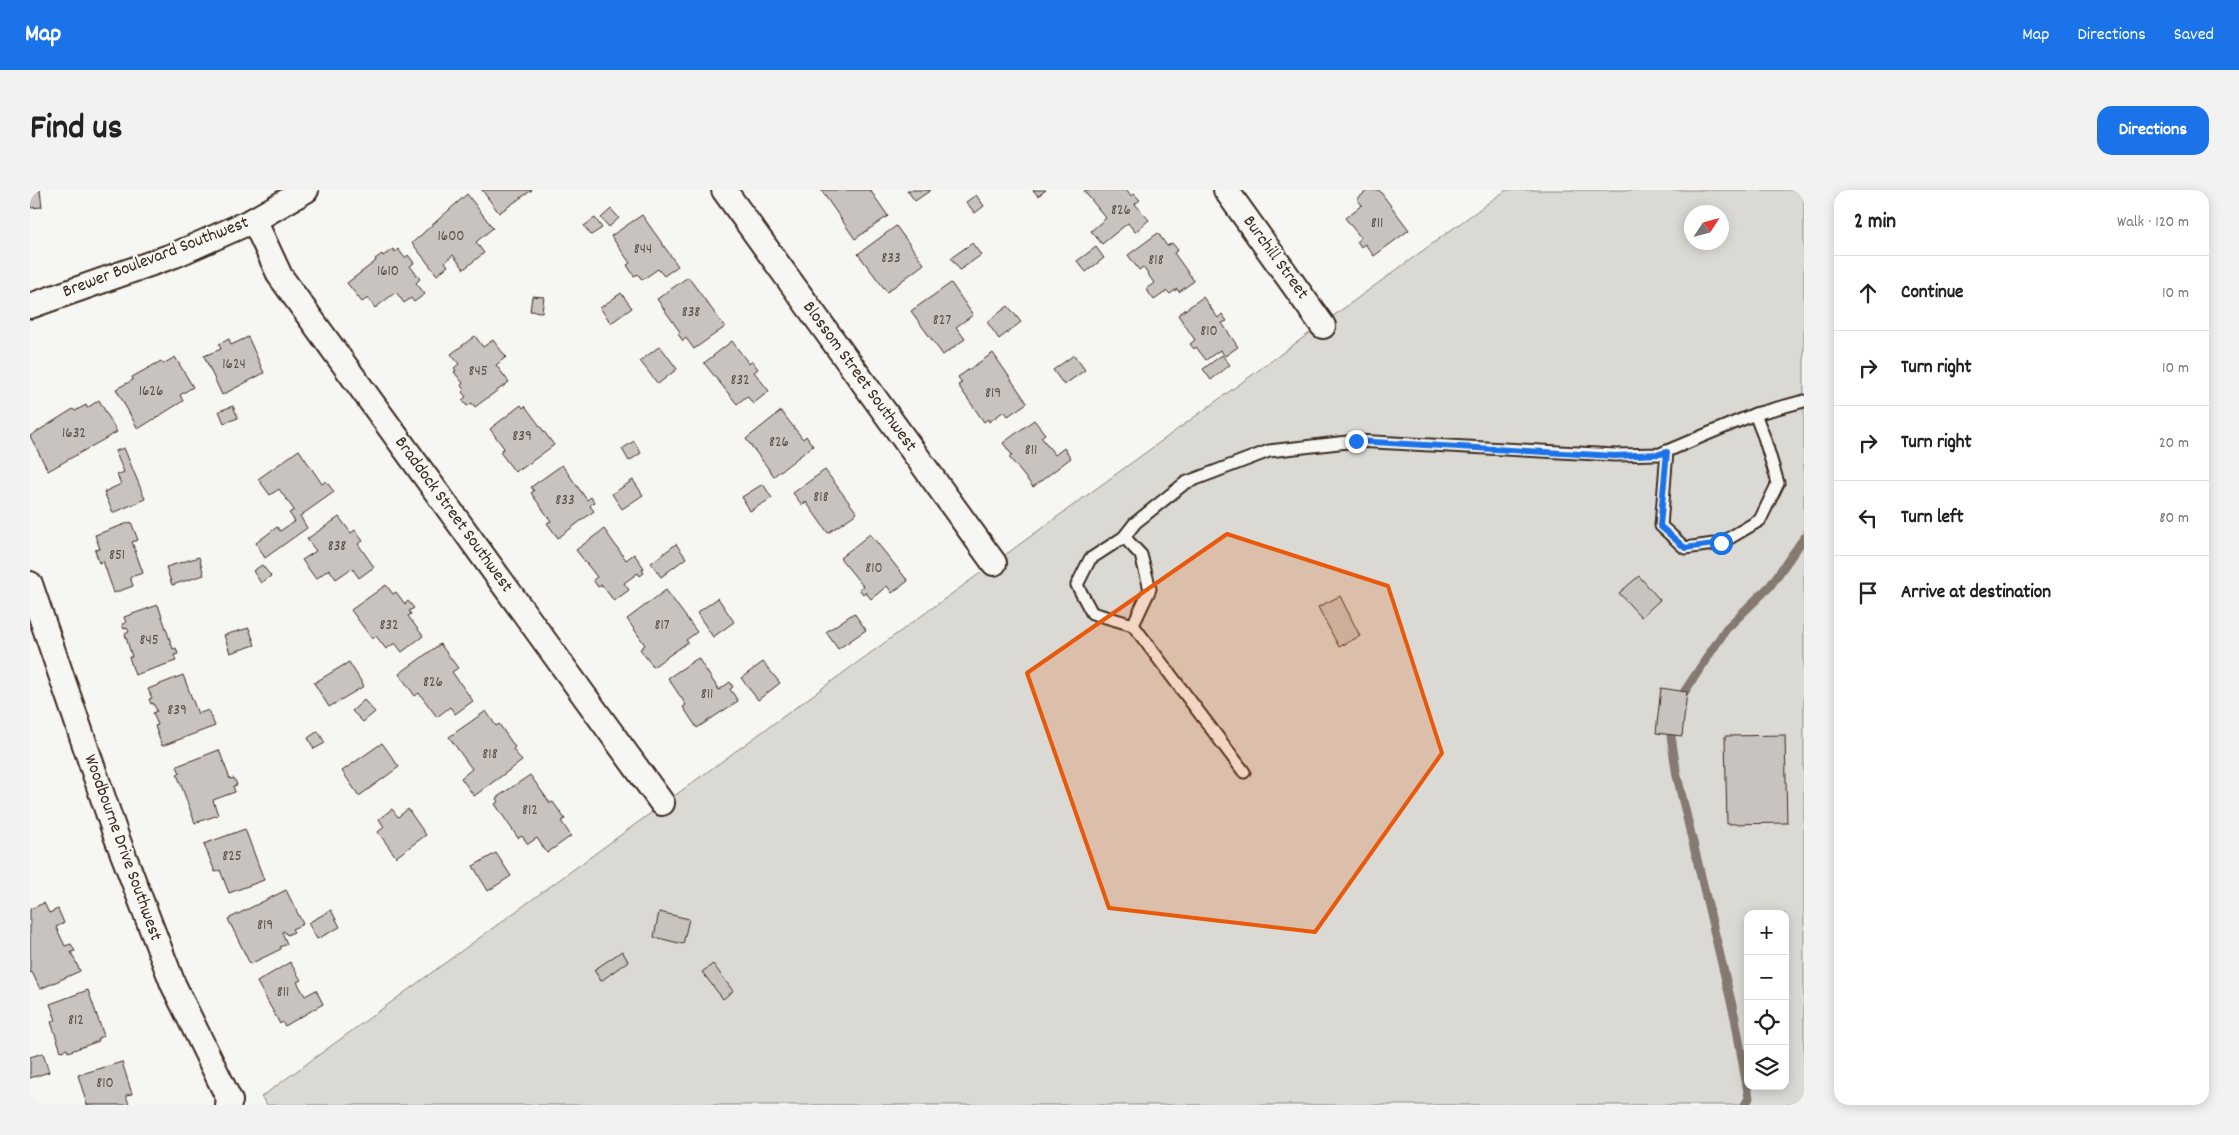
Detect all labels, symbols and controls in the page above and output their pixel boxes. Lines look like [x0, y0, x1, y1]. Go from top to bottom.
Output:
text: Map [25, 18, 61, 52]
text: Map [2022, 23, 2049, 48]
text: Directions [2077, 23, 2146, 48]
text: Saved [2174, 23, 2214, 48]
text: Find us [30, 105, 122, 155]
button: Directions [2097, 106, 2209, 155]
house number: 826 [1111, 200, 1131, 222]
north arrow [1684, 205, 1729, 250]
text: 2 min [1854, 208, 1896, 238]
street label: Brewer Boulevard Southwest [59, 211, 253, 305]
street label: Burchill Street [1236, 211, 1314, 305]
text: Walk · 120 m [2117, 211, 2189, 234]
house number: 811 [1371, 213, 1383, 235]
house number: 1600 [438, 226, 465, 248]
house number: 844 [634, 239, 652, 261]
house number: 833 [881, 248, 901, 270]
house number: 818 [1148, 250, 1164, 272]
house number: 1610 [377, 261, 399, 283]
icon: ahead [1854, 279, 1882, 307]
text: Continue [1901, 280, 1963, 307]
text: 10 m [2162, 282, 2189, 305]
street label: Blossom Street Southwest [796, 297, 922, 458]
house number: 838 [682, 302, 700, 324]
house number: 827 [933, 310, 951, 332]
house number: 810 [1200, 321, 1218, 343]
house number: 1624 [222, 354, 246, 376]
icon: right [1854, 354, 1882, 382]
text: Turn right [1901, 355, 1972, 382]
text: 10 m [2162, 357, 2189, 380]
house number: 845 [468, 361, 488, 383]
house number: 832 [730, 370, 750, 392]
house number: 1626 [139, 381, 163, 403]
house number: 819 [985, 383, 1001, 405]
house number: 1632 [62, 423, 86, 445]
house number: 839 [512, 426, 532, 448]
icon: right [1854, 429, 1882, 457]
route end [1345, 430, 1368, 453]
text: Turn right [1901, 430, 1972, 457]
street label: Braddock Street Southwest [388, 432, 518, 598]
house number: 826 [769, 432, 789, 454]
text: 20 m [2159, 432, 2189, 455]
house number: 811 [1025, 440, 1037, 462]
house number: 818 [813, 487, 829, 509]
house number: 833 [555, 490, 575, 512]
icon: left [1854, 504, 1882, 532]
text: Turn left [1901, 505, 1964, 532]
text: 80 m [2159, 507, 2189, 530]
route start [1710, 532, 1733, 555]
house number: 838 [328, 536, 346, 558]
house number: 851 [109, 545, 125, 567]
house number: 810 [865, 558, 883, 580]
icon: arrive [1854, 579, 1882, 607]
text: Arrive at destination [1901, 580, 2051, 607]
house number: 832 [379, 615, 399, 637]
house number: 817 [654, 615, 670, 637]
house number: 845 [139, 630, 159, 652]
house number: 826 [423, 672, 443, 694]
house number: 811 [701, 684, 713, 706]
house number: 839 [167, 700, 187, 722]
house number: 818 [482, 744, 498, 766]
street label: Woodbourne Drive Southwest [77, 751, 167, 945]
house number: 812 [522, 800, 538, 822]
house number: 825 [222, 846, 242, 868]
map controls [1744, 910, 1789, 1090]
button: + [1744, 910, 1789, 955]
house number: 819 [257, 915, 273, 937]
button: − [1744, 955, 1789, 1000]
house number: 811 [277, 982, 289, 1004]
button: locate [1744, 1000, 1789, 1045]
house number: 812 [68, 1010, 84, 1032]
button: layers [1744, 1045, 1789, 1090]
house number: 810 [96, 1073, 114, 1095]

